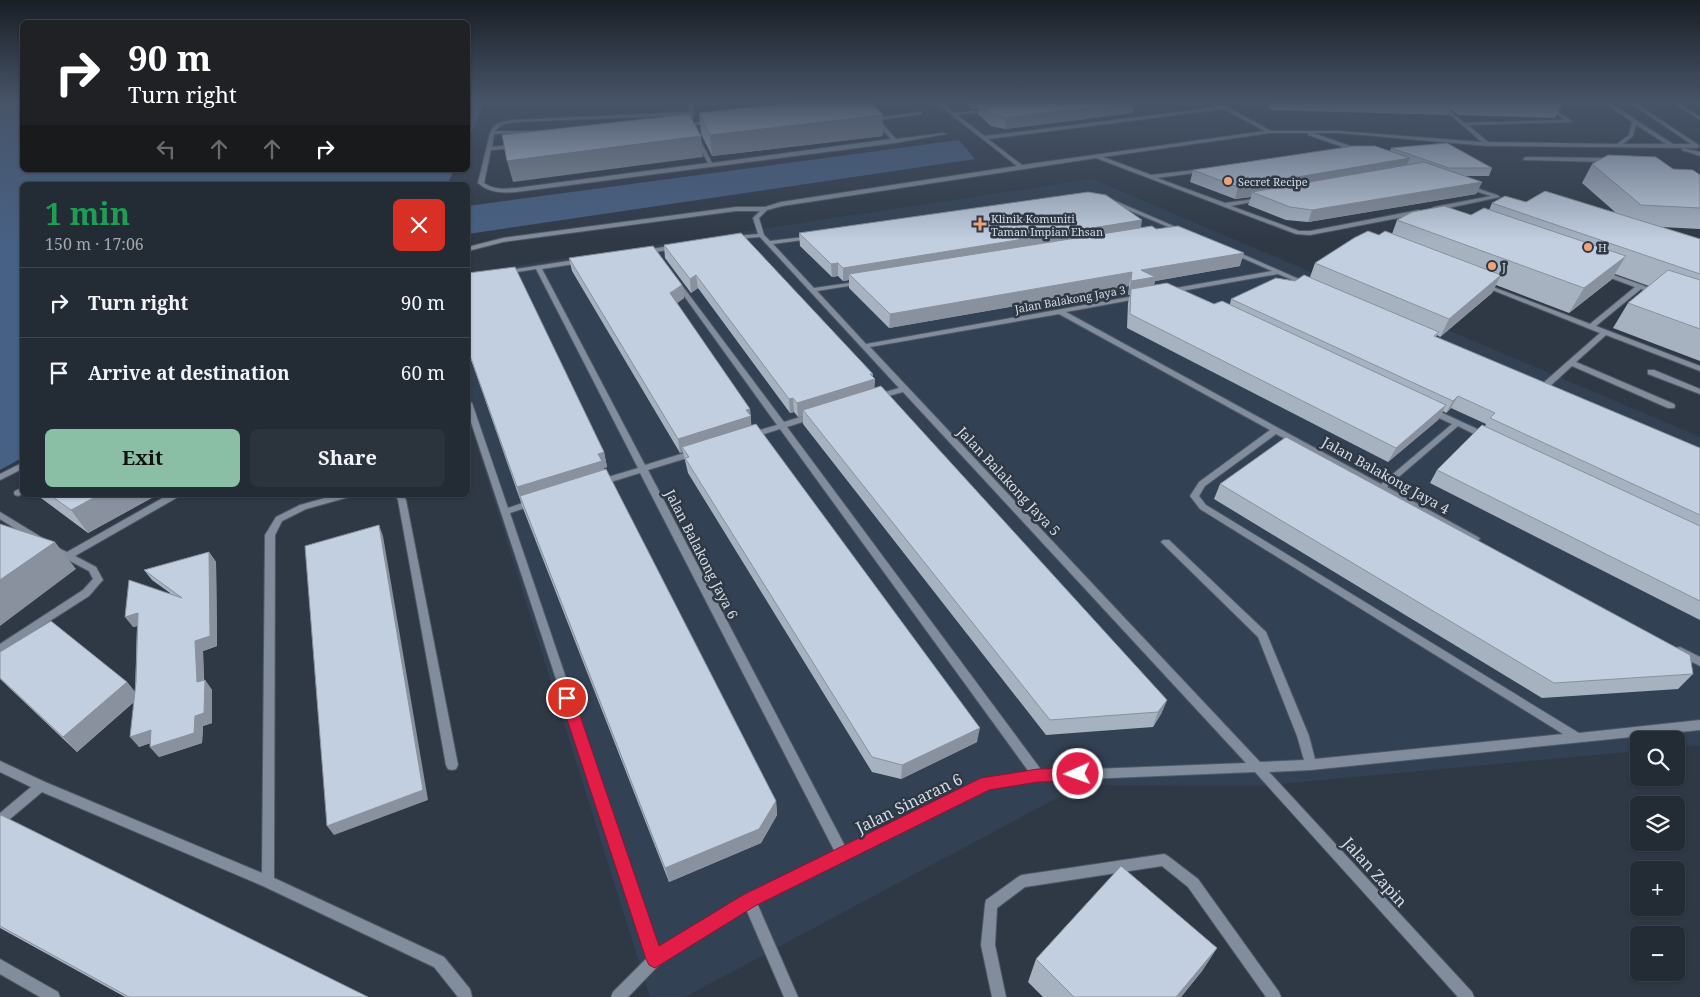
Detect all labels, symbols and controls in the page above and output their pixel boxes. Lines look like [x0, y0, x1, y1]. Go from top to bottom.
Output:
text: 90 m [128, 34, 211, 81]
icon: right [45, 40, 110, 105]
text: Turn right [128, 79, 237, 109]
icon: left [152, 135, 180, 163]
icon: ahead [205, 135, 233, 163]
icon: ahead [258, 135, 286, 163]
icon: right [311, 135, 339, 163]
place label: Secret Recipe [1238, 174, 1308, 189]
marker: Secret Recipe [1222, 175, 1234, 187]
text: 1 min [45, 193, 130, 234]
button: close [393, 199, 445, 251]
place label: Klinik Komuniti Taman Impian Ehsan [991, 211, 1103, 239]
marker: Klinik Komuniti Taman Impian Ehsan [973, 217, 987, 231]
text: 150 m · 17:06 [45, 233, 144, 255]
place label: H [1598, 240, 1607, 255]
marker: H [1582, 241, 1594, 253]
place label: J [1501, 259, 1506, 274]
marker: J [1486, 260, 1498, 272]
street label: Jalan Balakong Jaya 3 [1012, 282, 1127, 316]
icon: right [45, 289, 73, 317]
text: Turn right [88, 290, 188, 316]
text: 90 m [401, 290, 445, 316]
icon: arrive [45, 359, 73, 387]
text: Arrive at destination [88, 360, 290, 386]
text: 60 m [401, 360, 445, 386]
street label: Jalan Balakong Jaya 5 [953, 421, 1065, 540]
button: Exit [45, 429, 240, 487]
button: Share [250, 429, 445, 487]
street label: Jalan Balakong Jaya 4 [1318, 432, 1453, 518]
street label: Jalan Balakong Jaya 6 [661, 485, 743, 622]
pin [546, 677, 588, 719]
icon: arrive [553, 684, 581, 712]
map controls [1630, 731, 1685, 981]
button: search [1630, 731, 1685, 786]
position arrow [1051, 747, 1103, 799]
street label: Jalan Sinaran 6 [851, 768, 966, 839]
button: layers [1630, 796, 1685, 851]
street label: Jalan Zapin [1337, 832, 1412, 912]
button: + [1630, 861, 1685, 916]
button: − [1630, 926, 1685, 981]

